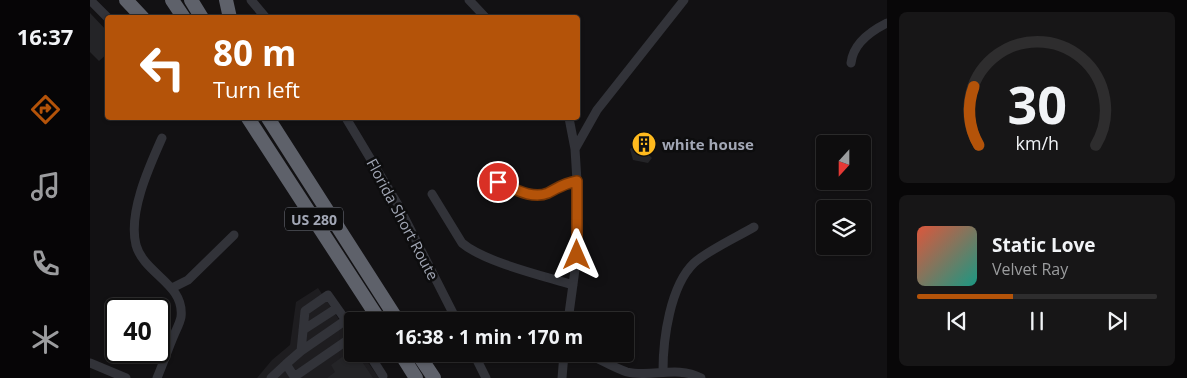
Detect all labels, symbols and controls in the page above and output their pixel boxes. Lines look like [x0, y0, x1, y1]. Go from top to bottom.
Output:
text: 16:37 [17, 21, 73, 51]
text: 80 m [213, 29, 296, 76]
icon: left [130, 35, 195, 100]
text: 30 [1007, 68, 1067, 139]
text: Turn left [213, 74, 300, 104]
icon: directions [28, 92, 63, 127]
building icon: white house [631, 131, 657, 157]
text: km/h [1015, 131, 1059, 155]
place label: white house [662, 134, 754, 154]
north arrow [816, 135, 871, 190]
map controls [816, 135, 871, 255]
street label: Florida Short Route [362, 155, 444, 283]
pin [477, 161, 519, 203]
icon: arrive [484, 168, 512, 196]
icon: music [28, 169, 63, 204]
button: layers [816, 200, 871, 255]
road number: US 280 [285, 208, 343, 230]
position arrow [550, 228, 602, 280]
text: Static Love [992, 232, 1095, 258]
icon: phone [28, 246, 63, 281]
text: Velvet Ray [992, 258, 1068, 280]
speed limit sign: 40 [105, 298, 170, 363]
icon: previous [943, 307, 971, 335]
icon: pause [1023, 307, 1051, 335]
icon: next [1103, 307, 1131, 335]
icon: climate [28, 322, 63, 357]
text: 16:38 · 1 min · 170 m [395, 324, 583, 350]

